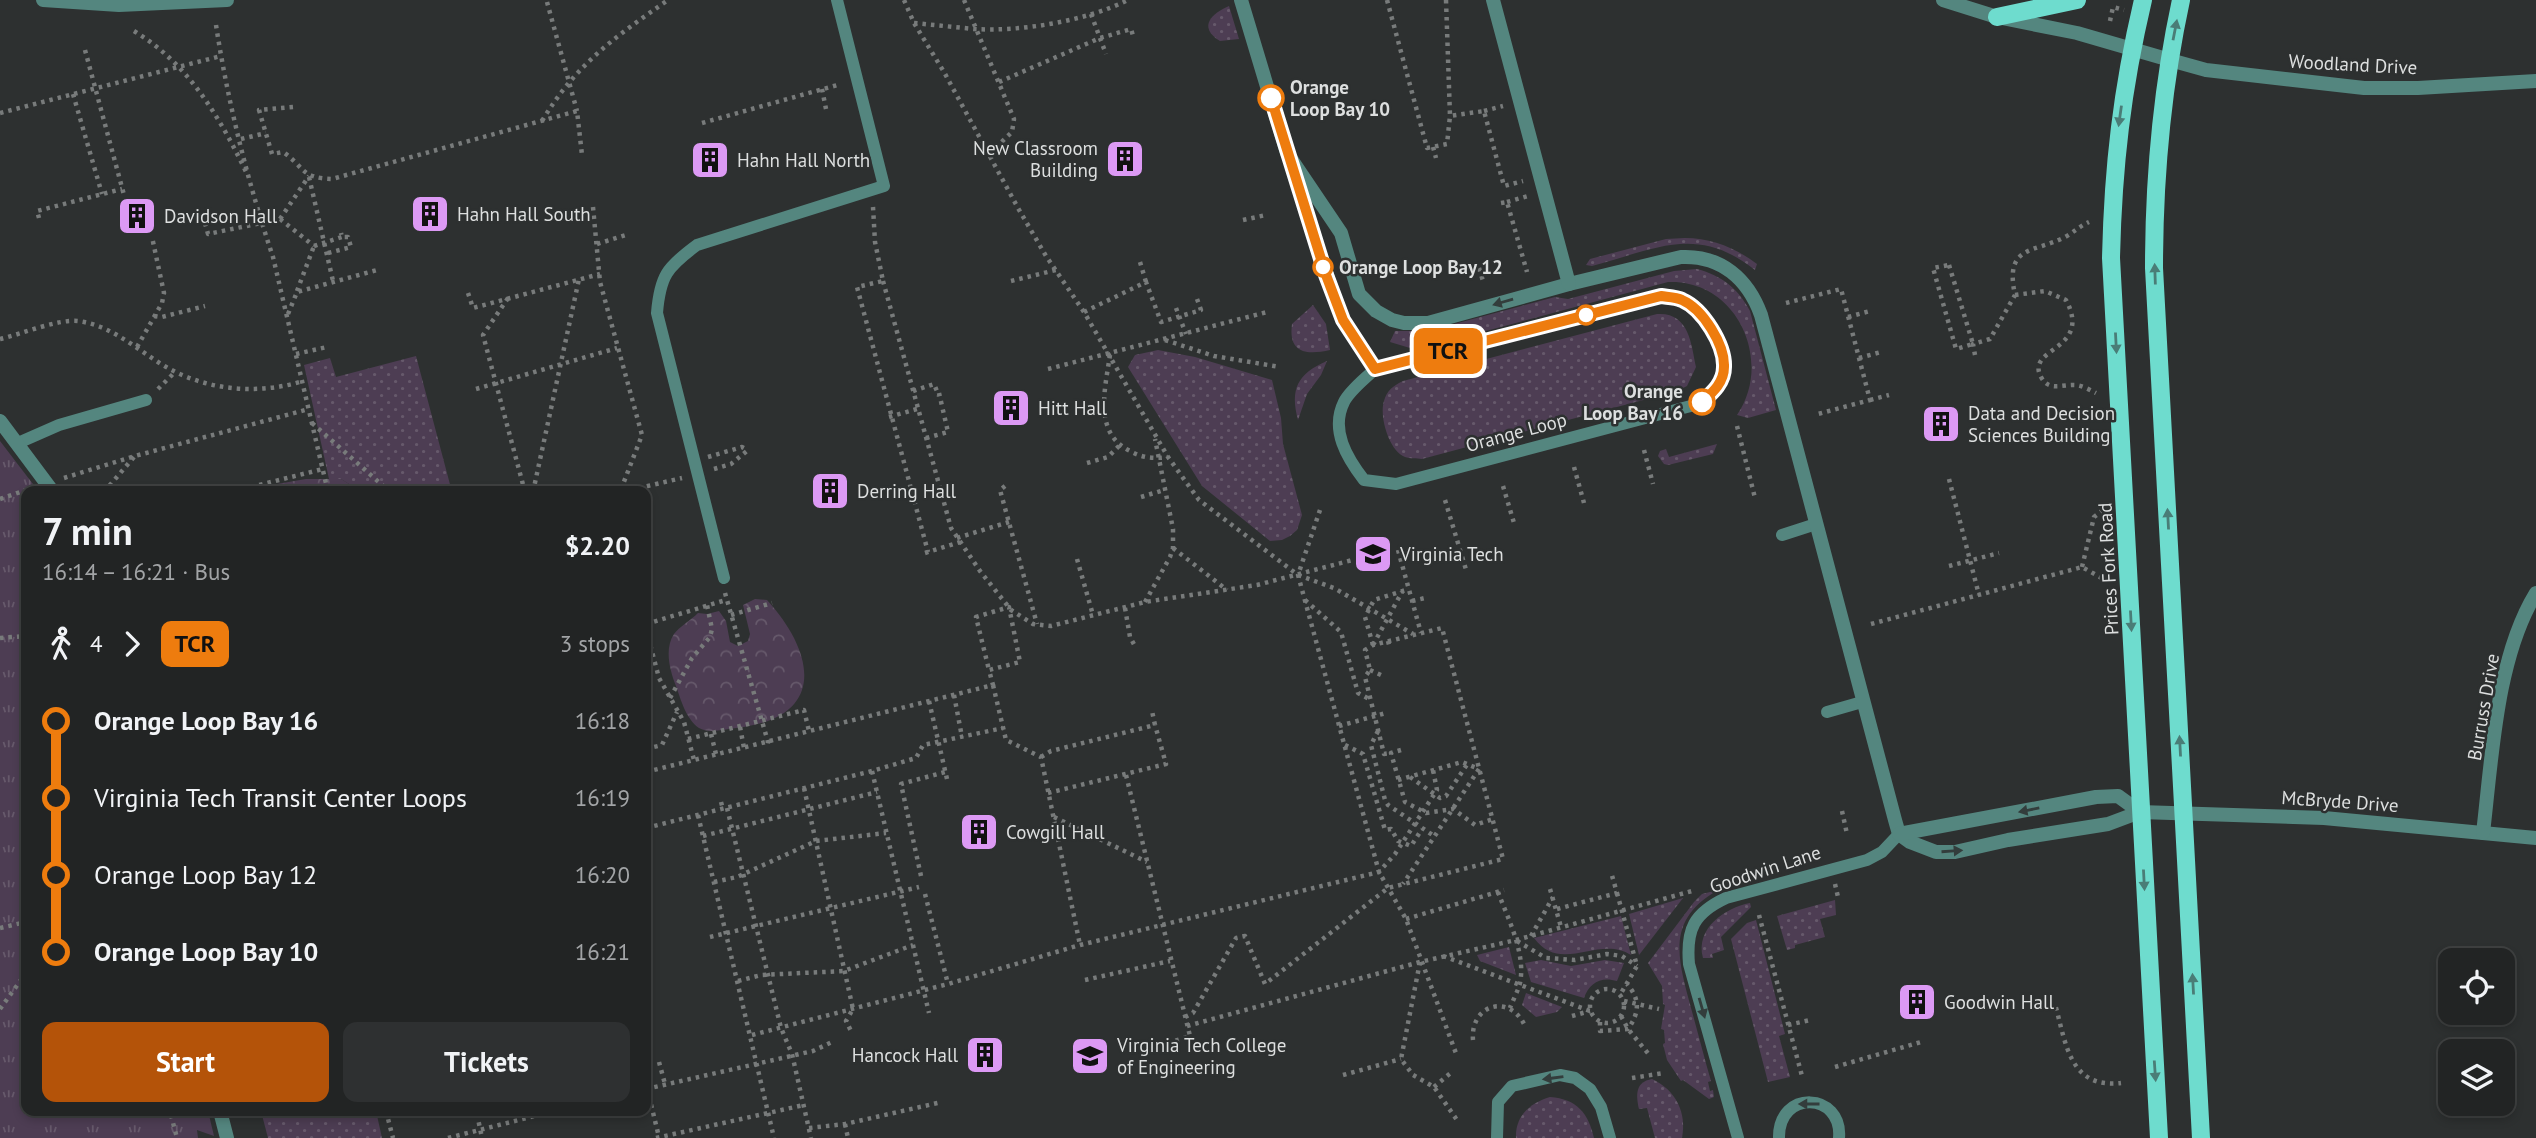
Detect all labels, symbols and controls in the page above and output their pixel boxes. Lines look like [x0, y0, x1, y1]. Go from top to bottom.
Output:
one-way arrow [2170, 19, 2181, 41]
street label: Woodland Drive [2288, 49, 2418, 79]
place label: Orange Loop Bay 10 [1290, 75, 1390, 121]
marker: Orange Loop Bay 10 [1258, 85, 1284, 111]
one-way arrow [2115, 105, 2126, 127]
place label: New Classroom Building [973, 136, 1098, 182]
building icon: New Classroom Building [1104, 138, 1146, 180]
building icon: Hahn Hall North [689, 139, 731, 181]
place label: Hahn Hall North [737, 148, 870, 172]
building icon: Hahn Hall South [409, 193, 451, 235]
building icon: Davidson Hall [116, 195, 158, 237]
place label: Hahn Hall South [457, 202, 591, 226]
place label: Davidson Hall [164, 204, 278, 228]
place label: Orange Loop Bay 12 [1339, 255, 1503, 279]
marker: Orange Loop Bay 12 [1313, 257, 1333, 277]
one-way arrow [2149, 263, 2160, 285]
one-way arrow [1492, 298, 1513, 308]
unlabelled marker [1576, 305, 1596, 325]
line badge: TCR [1408, 328, 1488, 374]
one-way arrow [2111, 332, 2122, 354]
text: TCR [1428, 335, 1468, 366]
place label: Orange Loop Bay 16 [1583, 379, 1683, 425]
building icon: Hitt Hall [990, 387, 1032, 429]
marker: Orange Loop Bay 16 [1689, 389, 1715, 415]
place label: Hitt Hall [1038, 396, 1108, 420]
place label: Data and Decision Sciences Building [1968, 401, 2115, 447]
building icon: Data and Decision Sciences Building [1920, 403, 1962, 445]
street label: Orange Loop [1463, 407, 1569, 457]
building icon: Derring Hall [809, 470, 851, 512]
place label: Derring Hall [857, 479, 956, 503]
street label: Prices Fork Road [2093, 502, 2123, 636]
text: 7 min [42, 506, 133, 555]
one-way arrow [2162, 508, 2173, 530]
text: $2.20 [565, 529, 630, 562]
school or university icon: Virginia Tech [1352, 533, 1394, 575]
place label: Virginia Tech [1399, 542, 1504, 566]
text: 16:14 – 16:21 · Bus [42, 557, 230, 586]
one-way arrow [2126, 610, 2137, 632]
icon: walk [42, 625, 80, 663]
icon: forward [113, 625, 151, 663]
text: TCR [175, 628, 215, 659]
text: 4 [90, 629, 103, 658]
text: 3 stops [560, 629, 630, 658]
street label: Burruss Drive [2462, 652, 2504, 762]
text: Orange Loop Bay 16 [94, 704, 318, 737]
text: 16:18 [575, 706, 630, 735]
one-way arrow [2174, 735, 2185, 757]
text: Virginia Tech Transit Center Loops [94, 781, 467, 814]
text: 16:19 [575, 783, 630, 812]
street label: McBryde Drive [2281, 785, 2399, 817]
one-way arrow [2018, 805, 2040, 816]
building icon: Cowgill Hall [958, 811, 1000, 853]
place label: Cowgill Hall [1006, 820, 1105, 844]
street label: Goodwin Lane [1706, 840, 1824, 898]
one-way arrow [1941, 845, 1963, 856]
text: Orange Loop Bay 12 [94, 858, 317, 891]
text: 16:20 [575, 860, 630, 889]
one-way arrow [2138, 869, 2149, 891]
text: Orange Loop Bay 10 [94, 935, 318, 968]
text: 16:21 [575, 937, 630, 966]
map controls [2438, 948, 2515, 1116]
button: locate [2438, 948, 2515, 1025]
one-way arrow [2187, 973, 2198, 995]
building icon: Goodwin Hall [1896, 981, 1938, 1023]
place label: Goodwin Hall [1944, 990, 2054, 1014]
one-way arrow [1697, 998, 1707, 1019]
button: Start [42, 1022, 329, 1102]
button: Tickets [343, 1022, 630, 1102]
place label: Virginia Tech College of Engineering [1116, 1033, 1286, 1079]
building icon: Hancock Hall [964, 1034, 1006, 1076]
school or university icon: Virginia Tech College of Engineering [1069, 1035, 1111, 1077]
button: layers [2438, 1039, 2515, 1116]
place label: Hancock Hall [852, 1043, 958, 1067]
one-way arrow [2149, 1060, 2160, 1082]
one-way arrow [1541, 1072, 1563, 1083]
one-way arrow [1798, 1098, 1820, 1110]

